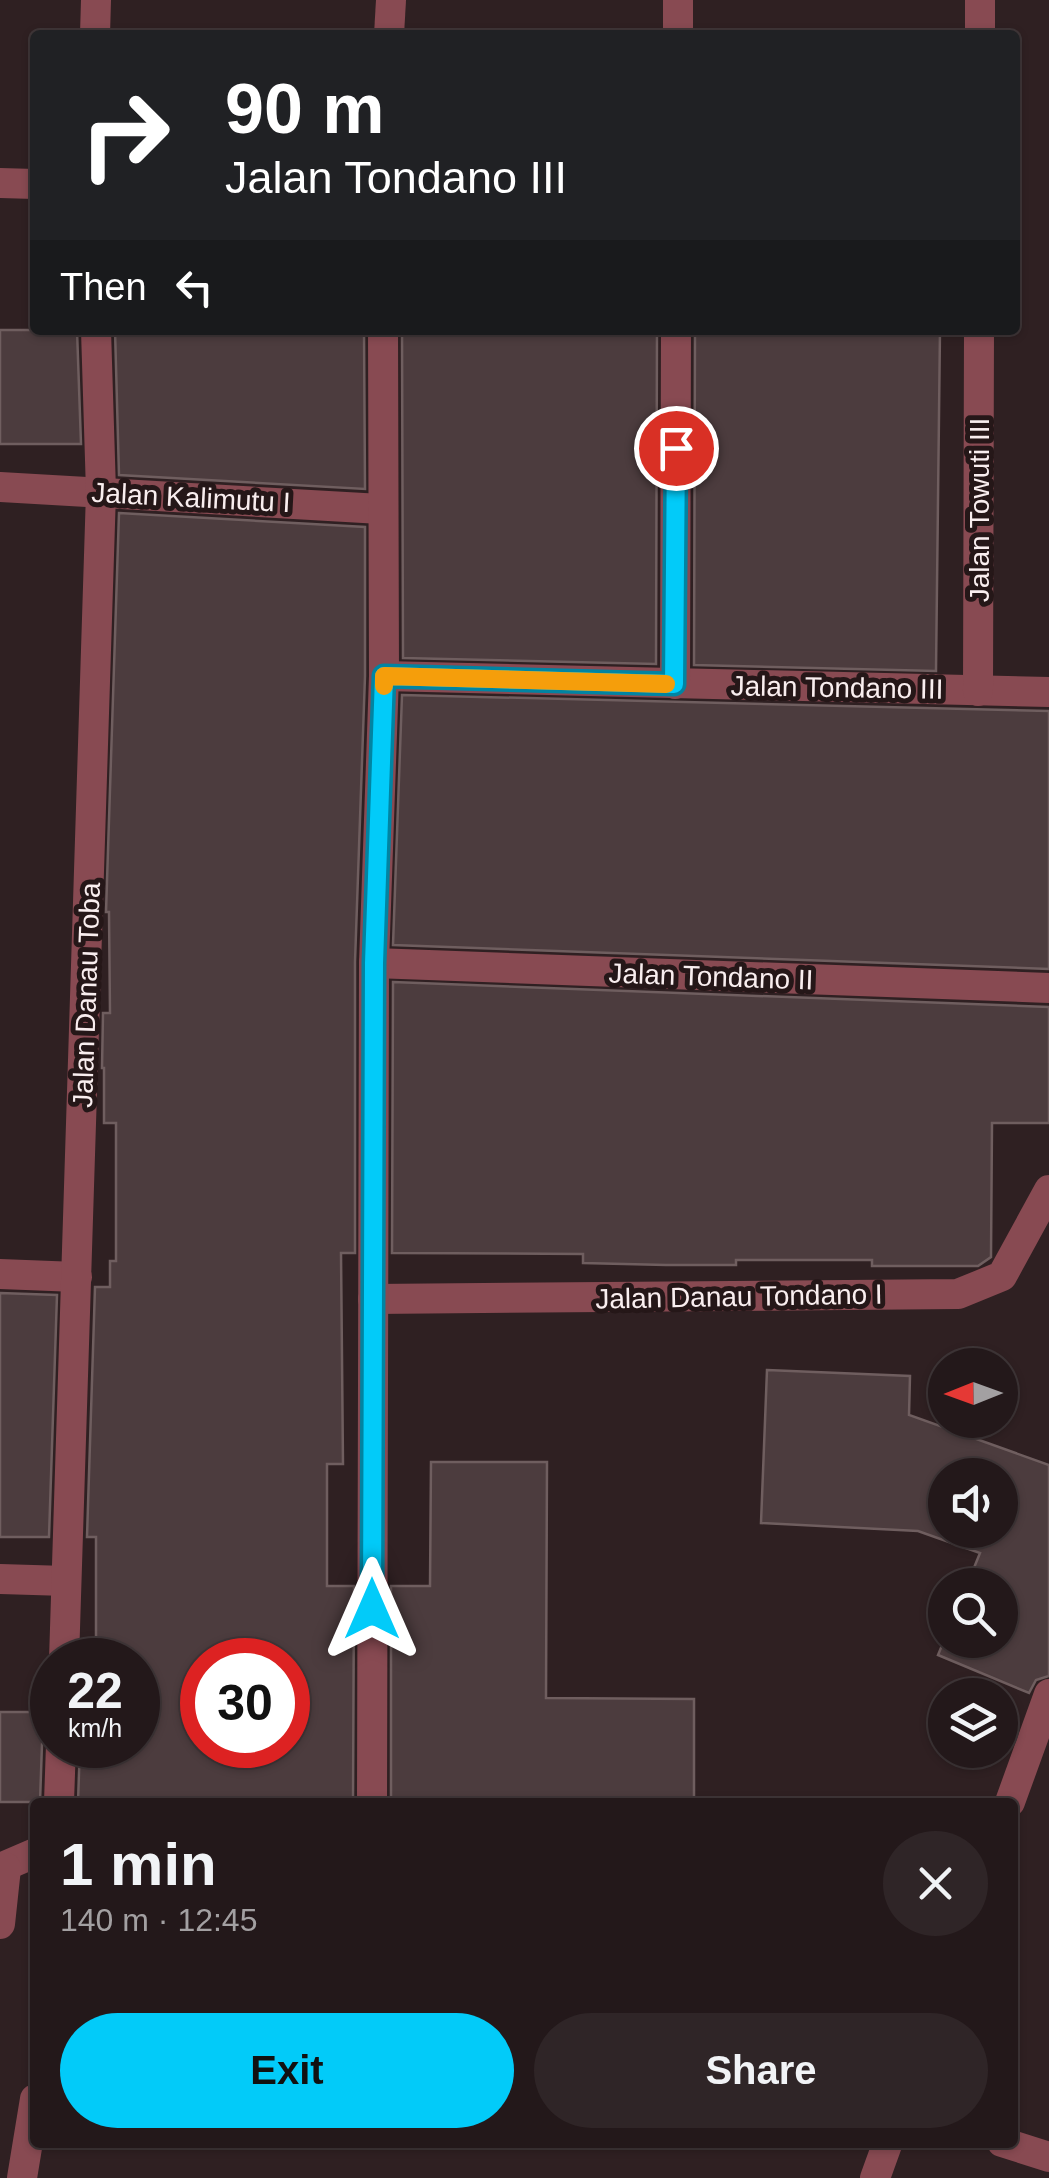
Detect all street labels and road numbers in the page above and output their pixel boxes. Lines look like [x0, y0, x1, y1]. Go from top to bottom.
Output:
street label: Jalan Towuti III [964, 418, 995, 602]
street label: Jalan Kalimutu I [91, 477, 291, 518]
street label: Jalan Tondano III [730, 670, 944, 705]
street label: Jalan Danau Toba [67, 882, 106, 1108]
street label: Jalan Tondano II [608, 957, 814, 996]
street label: Jalan Danau Tondano I [595, 1278, 883, 1315]

